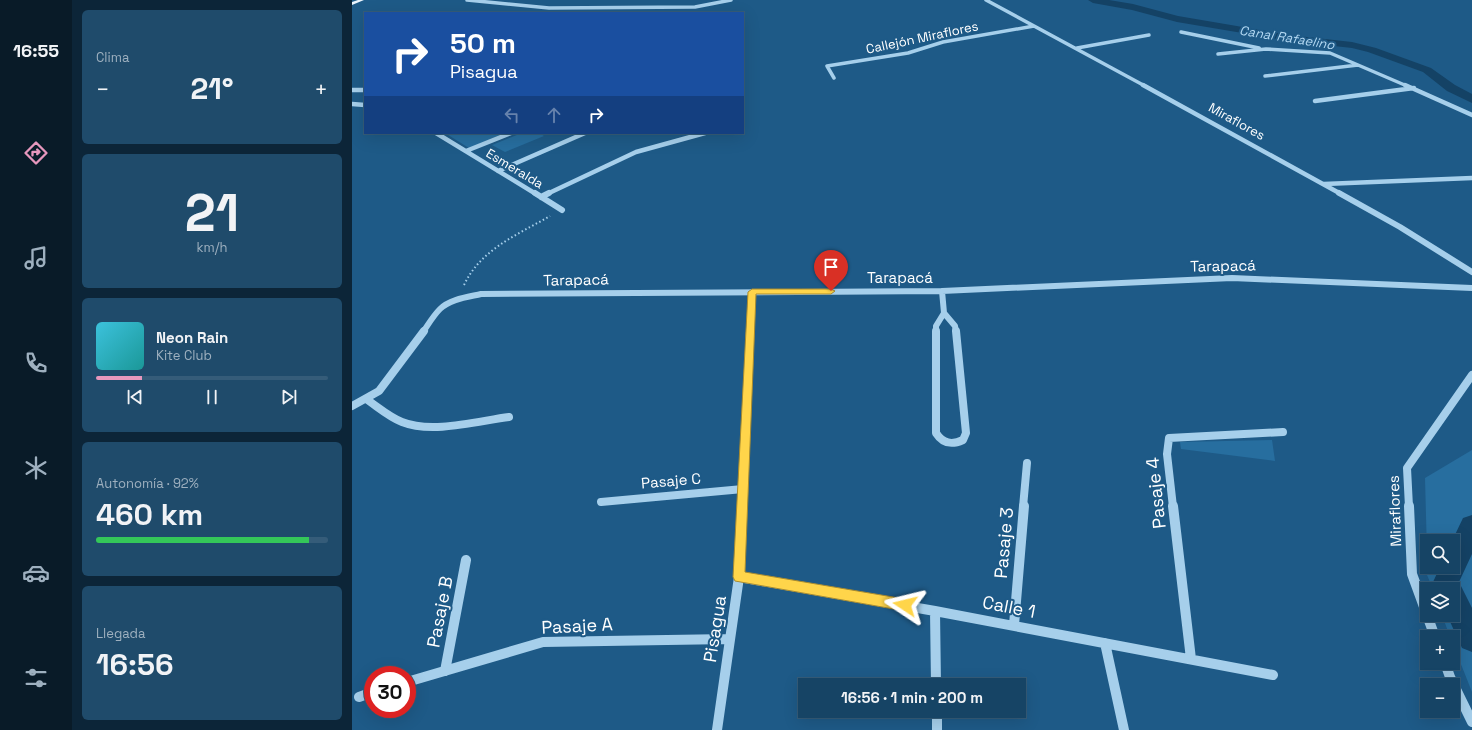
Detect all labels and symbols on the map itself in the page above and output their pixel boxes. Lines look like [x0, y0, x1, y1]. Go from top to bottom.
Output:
street label: Callejón Miraflores [864, 17, 980, 58]
water label: Canal Rafaelino [1238, 22, 1337, 54]
street label: Miraflores [1206, 99, 1268, 144]
street label: Esmeralda [483, 145, 547, 193]
pin [814, 250, 848, 291]
street label: Tarapacá [1190, 255, 1256, 276]
street label: Tarapacá [867, 268, 933, 287]
street label: Tarapacá [543, 269, 609, 290]
street label: Pasaje 4 [1140, 456, 1171, 530]
street label: Pasaje C [640, 468, 702, 493]
street label: Miraflores [1384, 475, 1405, 547]
street label: Pasaje 3 [989, 506, 1018, 579]
street label: Pasaje B [421, 574, 458, 650]
position arrow [884, 584, 926, 626]
street label: Calle 1 [981, 590, 1038, 623]
street label: Pisagua [698, 594, 731, 664]
street label: Pasaje A [541, 612, 613, 639]
speed limit sign: 30 [364, 666, 416, 718]

